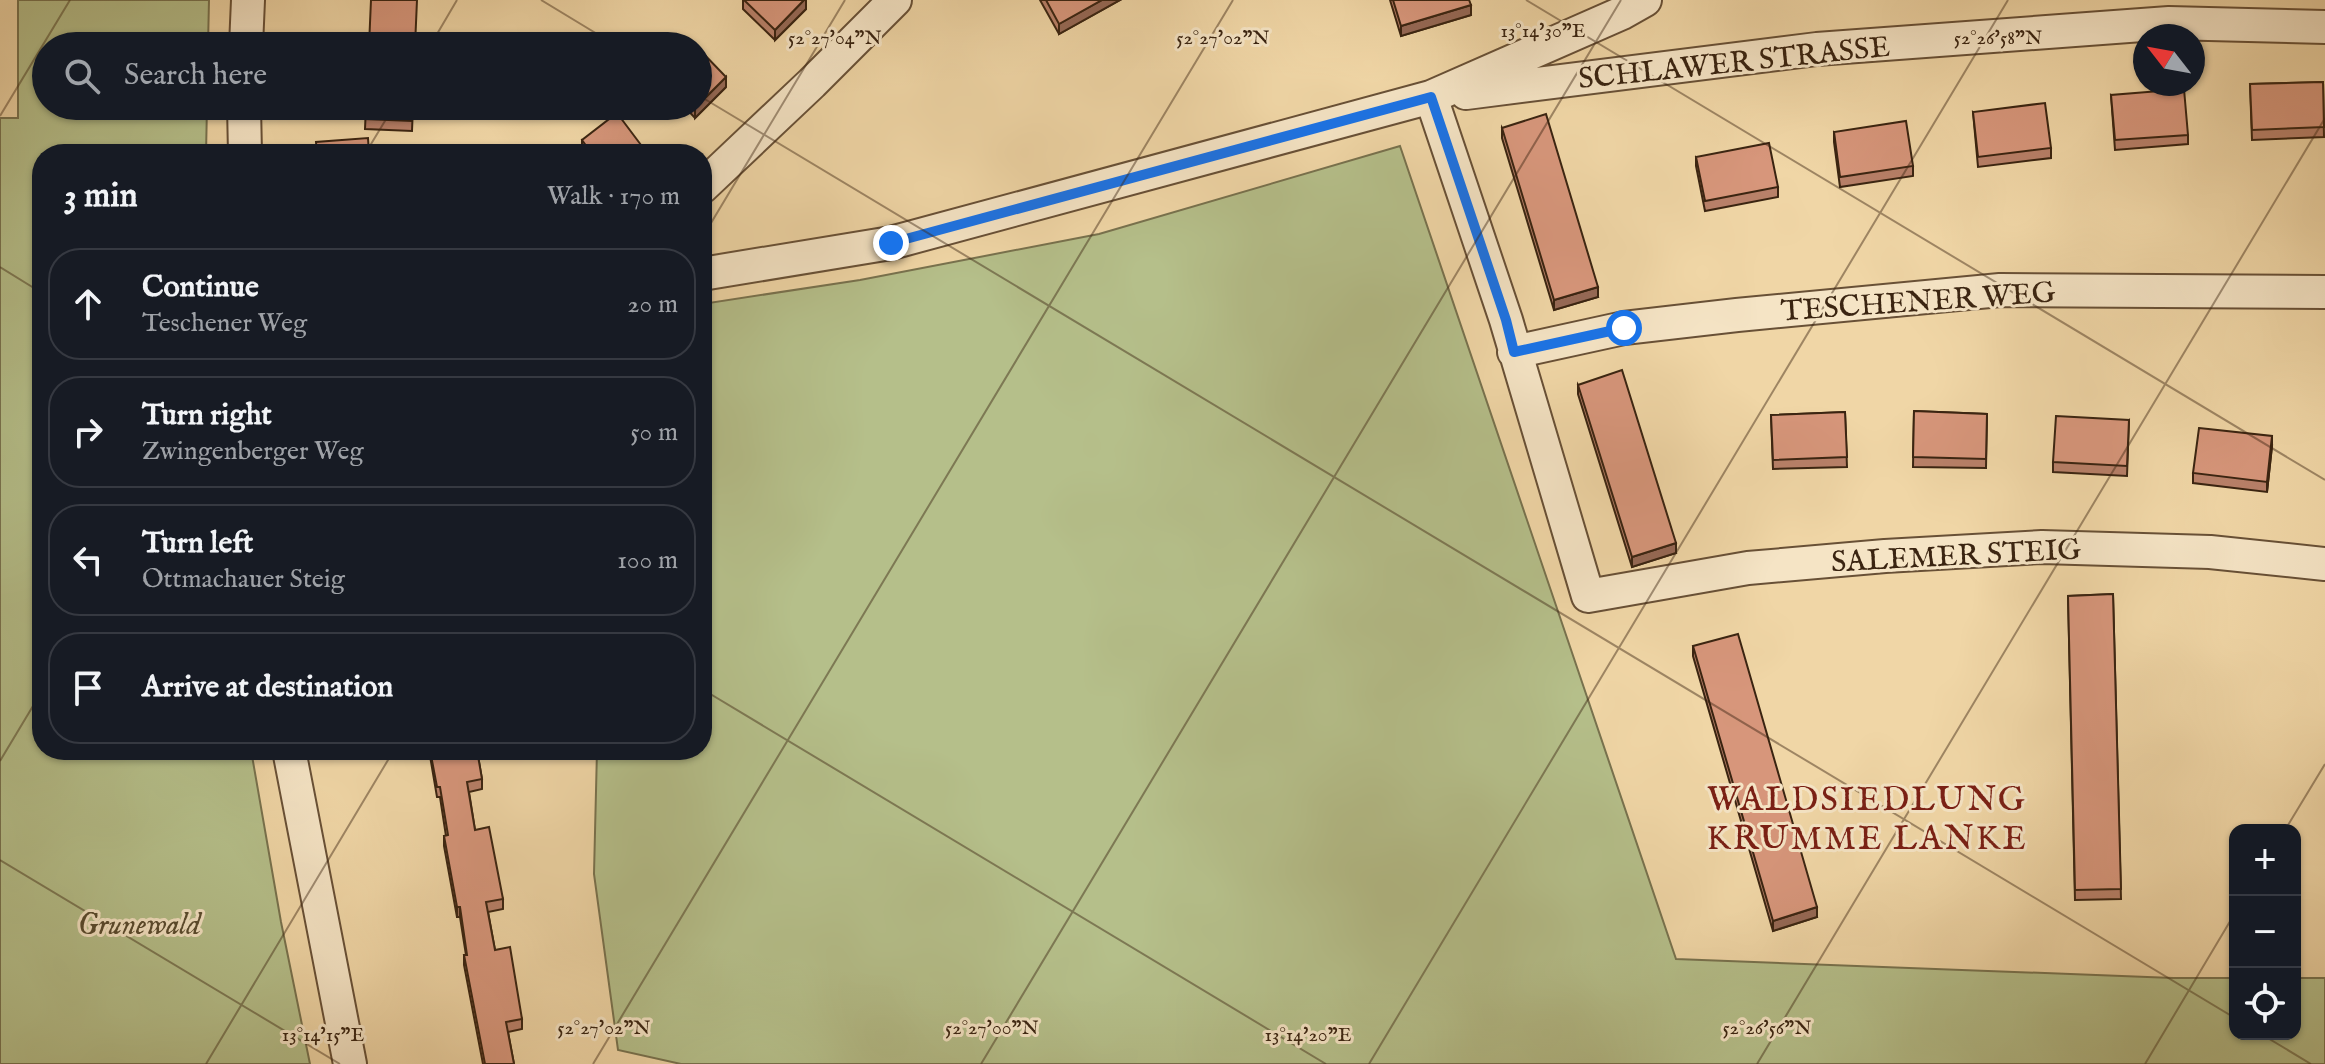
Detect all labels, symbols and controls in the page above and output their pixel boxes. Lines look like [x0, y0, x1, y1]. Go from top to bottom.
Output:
text: 13°14'30"E [1500, 19, 1586, 44]
north arrow [2133, 24, 2205, 96]
text: 52°27'04"N [788, 26, 882, 51]
text: 52°27'02"N [1176, 26, 1270, 51]
text: 52°26'58"N [1954, 26, 2042, 51]
street label: SCHLAWER STRASSE [1576, 29, 1892, 99]
search box [32, 32, 712, 120]
icon: search [60, 54, 104, 98]
text: Search here [124, 57, 267, 95]
text: 3 min [64, 175, 138, 218]
text: Walk · 170 m [547, 180, 680, 213]
route end [873, 225, 909, 261]
text: Continue [142, 269, 259, 307]
street label: TESCHENER WEG [1780, 274, 2057, 332]
icon: ahead [66, 282, 110, 326]
text: 20 m [627, 288, 678, 321]
text: Teschener Weg [142, 307, 307, 340]
route start [1606, 310, 1642, 346]
text: Turn right [142, 397, 272, 435]
icon: right [66, 410, 110, 454]
text: 50 m [630, 416, 678, 449]
text: Zwingenberger Weg [142, 435, 364, 468]
text: Turn left [142, 525, 253, 563]
street label: SALEMER STEIG [1830, 531, 2082, 583]
icon: left [66, 538, 110, 582]
text: 100 m [617, 544, 678, 577]
text: Ottmachauer Steig [142, 563, 345, 596]
icon: arrive [66, 666, 110, 710]
text: Arrive at destination [142, 669, 393, 707]
district label: WALDSIEDLUNG KRUMME LANKE [1706, 779, 2028, 861]
map controls [2229, 824, 2301, 1040]
button: + [2229, 824, 2301, 896]
button: − [2229, 896, 2301, 968]
park label: Grunewald [77, 907, 202, 945]
button: locate [2229, 968, 2301, 1040]
text: 52°27'02"N [557, 1016, 651, 1041]
text: 52°27'00"N [945, 1016, 1039, 1041]
text: 52°26'56"N [1722, 1016, 1812, 1041]
text: 13°14'15"E [282, 1023, 364, 1048]
text: 13°14'20"E [1264, 1023, 1352, 1048]

